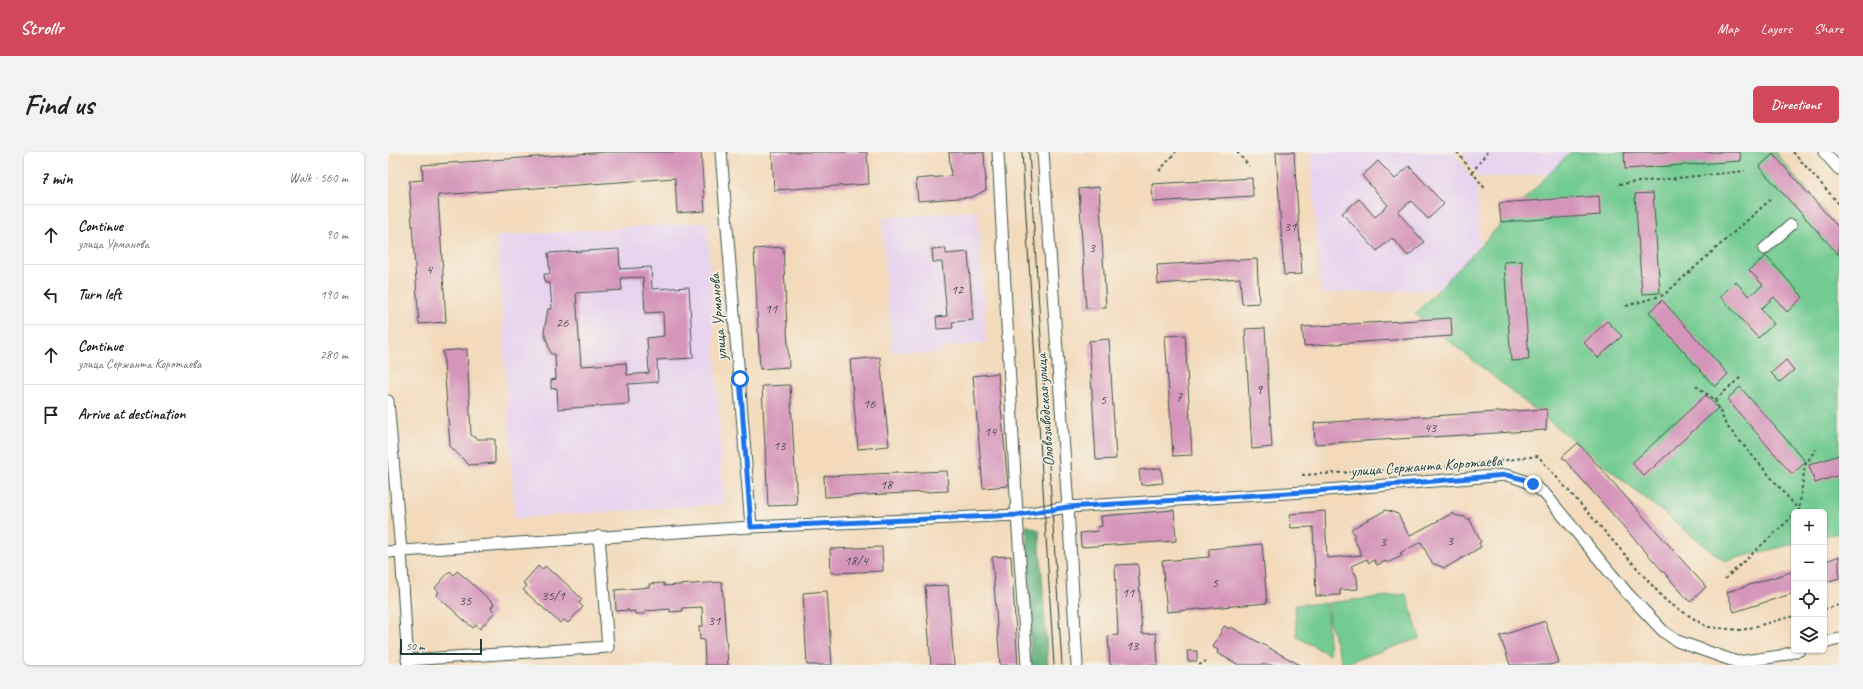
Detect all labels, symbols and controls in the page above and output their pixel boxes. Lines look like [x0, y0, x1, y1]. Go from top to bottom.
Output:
text: Strollr [20, 16, 63, 40]
text: Map [1717, 20, 1739, 37]
text: Layers [1761, 20, 1792, 37]
text: Share [1814, 20, 1843, 37]
button: Directions [1753, 86, 1839, 123]
text: Find us [24, 87, 94, 122]
text: 7 min [40, 168, 73, 189]
text: Walk · 560 m [289, 170, 348, 186]
text: Continue [78, 217, 123, 236]
house number: 31 [1284, 218, 1297, 235]
icon: ahead [40, 224, 62, 246]
text: 90 m [326, 227, 348, 243]
text: улица Урманова [78, 236, 149, 252]
house number: 3 [1089, 239, 1097, 256]
house number: 4 [426, 261, 434, 278]
street label: улица Урманова [704, 271, 732, 362]
house number: 12 [951, 281, 965, 298]
icon: left [40, 284, 62, 306]
text: Turn left [78, 285, 121, 304]
text: 190 m [320, 287, 348, 303]
house number: 11 [765, 300, 778, 317]
house number: 26 [556, 314, 569, 331]
text: Continue [78, 337, 123, 356]
icon: ahead [40, 344, 62, 366]
text: 280 m [320, 347, 348, 363]
street label: Оловозаводская улица [1031, 351, 1059, 467]
text: улица Сержанта Коротаева [78, 356, 201, 372]
route start [731, 370, 749, 388]
house number: 9 [1256, 381, 1264, 398]
house number: 7 [1176, 388, 1183, 405]
house number: 5 [1100, 391, 1107, 408]
house number: 16 [863, 395, 876, 412]
icon: arrive [40, 404, 62, 426]
text: Arrive at destination [78, 405, 185, 424]
house number: 43 [1424, 419, 1438, 436]
house number: 14 [984, 423, 998, 440]
house number: 13 [773, 437, 787, 454]
street label: улица Сержанта Коротаева [1349, 451, 1504, 481]
route end [1524, 475, 1542, 493]
house number: 18 [880, 476, 894, 493]
map controls [1791, 509, 1827, 653]
button: + [1791, 509, 1827, 545]
house number: 3 [1447, 532, 1455, 549]
house number: 3 [1380, 533, 1388, 550]
button: − [1791, 545, 1827, 581]
house number: 18/4 [844, 552, 869, 569]
house number: 5 [1212, 574, 1219, 591]
button: locate [1791, 581, 1827, 617]
house number: 11 [1122, 584, 1135, 601]
house number: 35/1 [541, 587, 565, 604]
house number: 35 [459, 592, 472, 609]
house number: 31 [708, 612, 721, 629]
button: layers [1791, 617, 1827, 653]
scale bar [400, 637, 482, 656]
house number: 13 [1126, 637, 1140, 654]
text: 50 m [406, 639, 425, 653]

